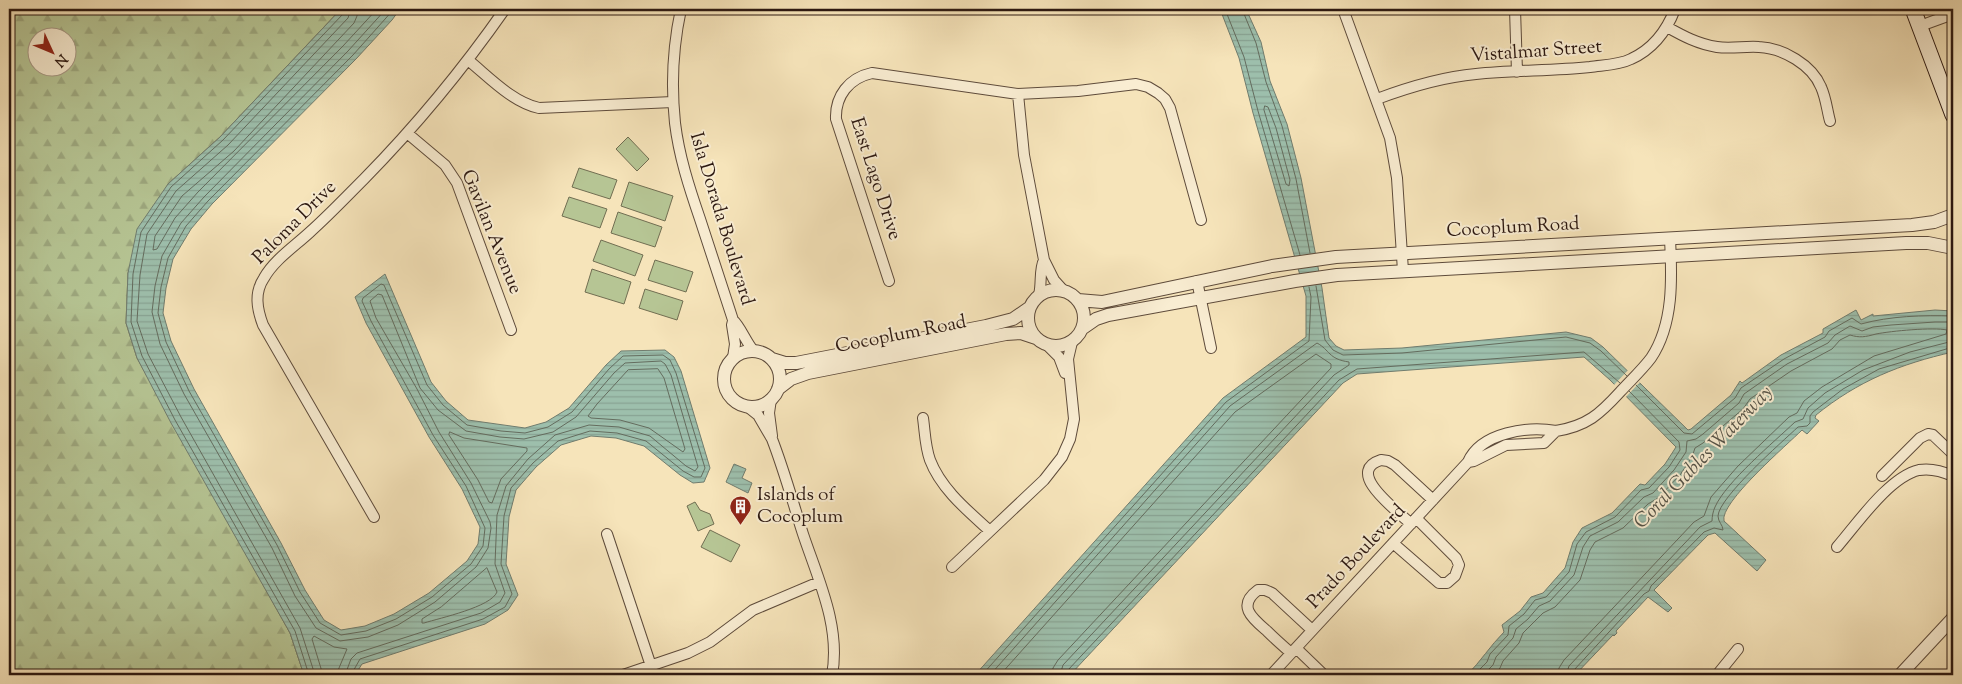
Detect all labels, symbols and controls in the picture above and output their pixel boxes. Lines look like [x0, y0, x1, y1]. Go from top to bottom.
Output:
north arrow [28, 28, 78, 78]
street label: Vistalmar Street [1469, 34, 1603, 70]
text: N [49, 49, 71, 71]
street label: East Lago Drive [842, 114, 908, 244]
street label: Isla Dorada Boulevard [682, 129, 760, 309]
street label: Gavilan Avenue [454, 166, 528, 298]
street label: Paloma Drive [247, 175, 343, 271]
street label: Cocoplum Road [1446, 211, 1580, 245]
street label: Cocoplum Road [833, 309, 969, 361]
water label: Coral Gables Waterway [1628, 380, 1780, 536]
place label: Islands of Cocoplum [757, 482, 843, 531]
building icon: Islands of Cocoplum [729, 494, 753, 525]
street label: Prado Boulevard [1301, 498, 1413, 615]

